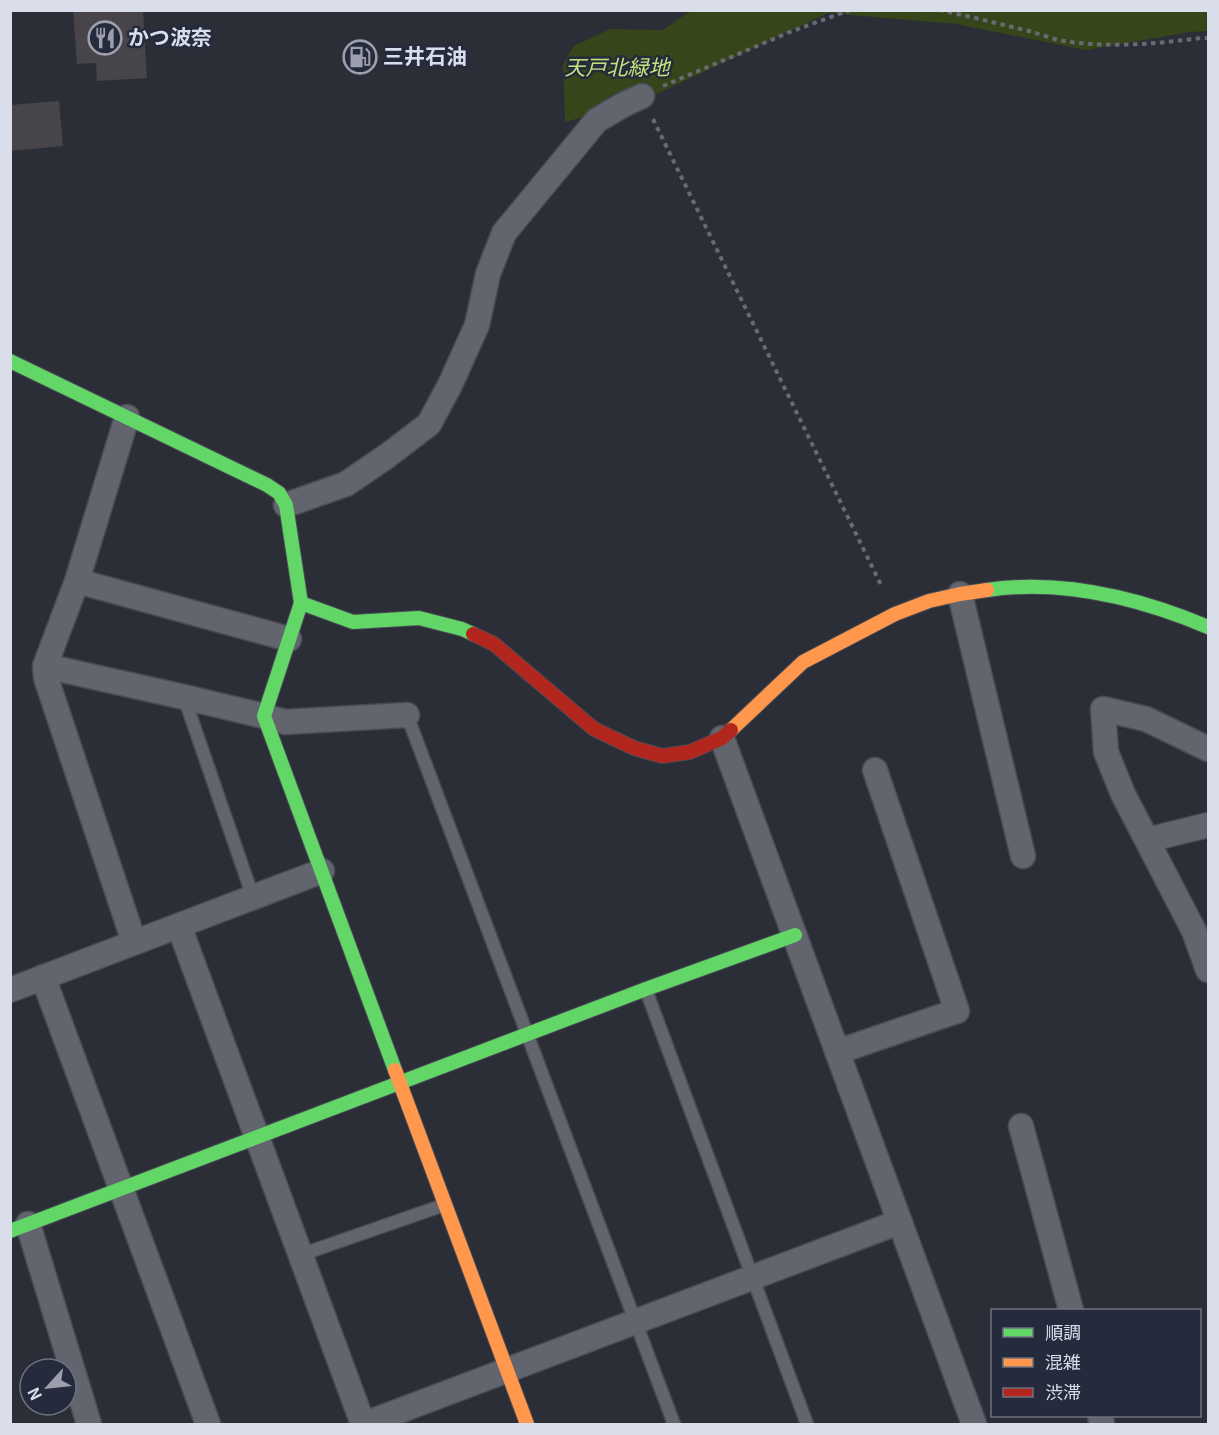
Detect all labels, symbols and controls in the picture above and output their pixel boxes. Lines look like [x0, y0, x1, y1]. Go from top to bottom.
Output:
restaurant icon: かつ波奈 [87, 20, 123, 56]
place label: かつ波奈 [128, 21, 212, 51]
fuel station icon: 三井石油 [342, 39, 378, 75]
place label: 三井石油 [383, 40, 467, 70]
park label: 天戸北緑地 [565, 51, 671, 81]
legend [991, 1309, 1201, 1417]
text: 順調 [1045, 1318, 1081, 1344]
text: 混雑 [1045, 1348, 1081, 1374]
north arrow [18, 1357, 78, 1417]
text: 渋滞 [1045, 1378, 1081, 1404]
text: N [20, 1383, 47, 1405]

